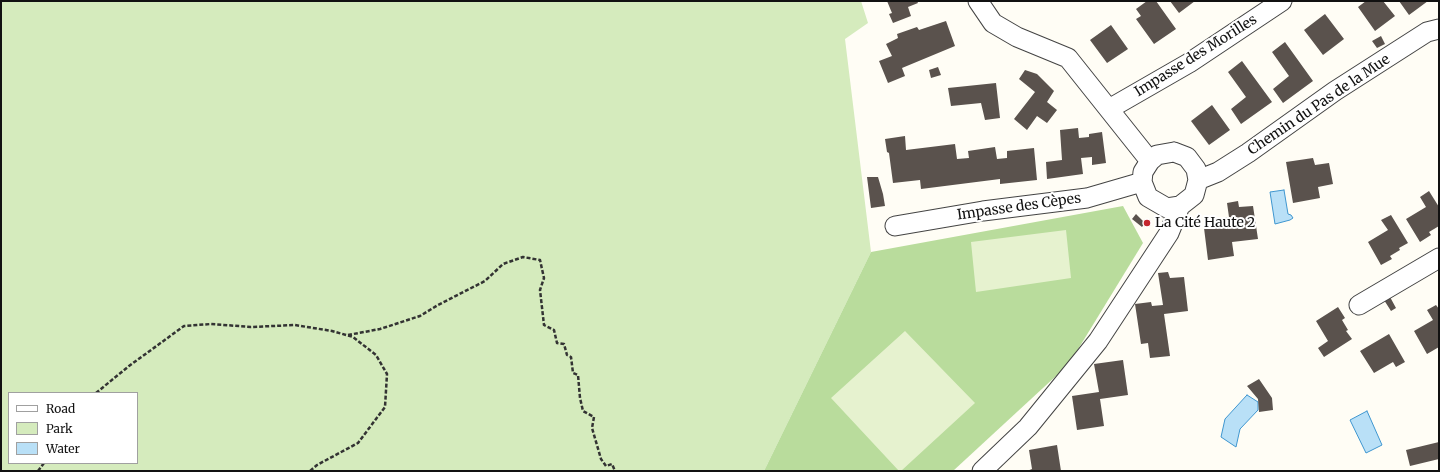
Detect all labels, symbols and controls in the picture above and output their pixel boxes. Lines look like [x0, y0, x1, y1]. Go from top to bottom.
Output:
street label: Impasse des Morilles [1132, 11, 1260, 101]
street label: Chemin du Pas de la Mue [1245, 51, 1393, 159]
street label: Impasse des Cèpes [956, 190, 1082, 224]
place label: La Cité Haute 2 [1155, 215, 1255, 231]
marker: La Cité Haute 2 [1142, 218, 1152, 228]
legend [8, 392, 138, 464]
text: Road [46, 401, 75, 416]
text: Park [46, 421, 73, 436]
text: Water [46, 441, 80, 456]

